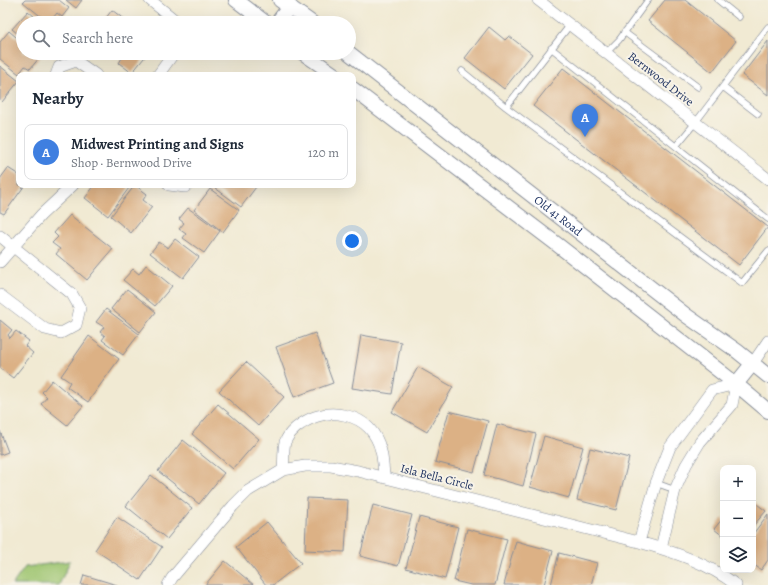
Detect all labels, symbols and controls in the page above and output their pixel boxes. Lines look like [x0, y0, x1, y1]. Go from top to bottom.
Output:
search box [16, 16, 356, 60]
icon: search [30, 27, 52, 49]
text: Search here [62, 28, 133, 48]
street label: Bernwood Drive [625, 48, 697, 110]
text: Nearby [32, 87, 83, 110]
pin: A [572, 104, 598, 137]
text: Midwest Printing and Signs [71, 134, 244, 154]
text: A [42, 144, 50, 161]
text: 120 m [308, 144, 339, 161]
text: Shop · Bernwood Drive [71, 154, 192, 171]
street label: Old 41 Road [531, 192, 586, 240]
your location [342, 231, 362, 251]
street label: Isla Bella Circle [399, 460, 475, 494]
map controls [720, 465, 756, 573]
button: + [720, 465, 756, 501]
button: − [720, 501, 756, 537]
button: layers [720, 537, 756, 573]

